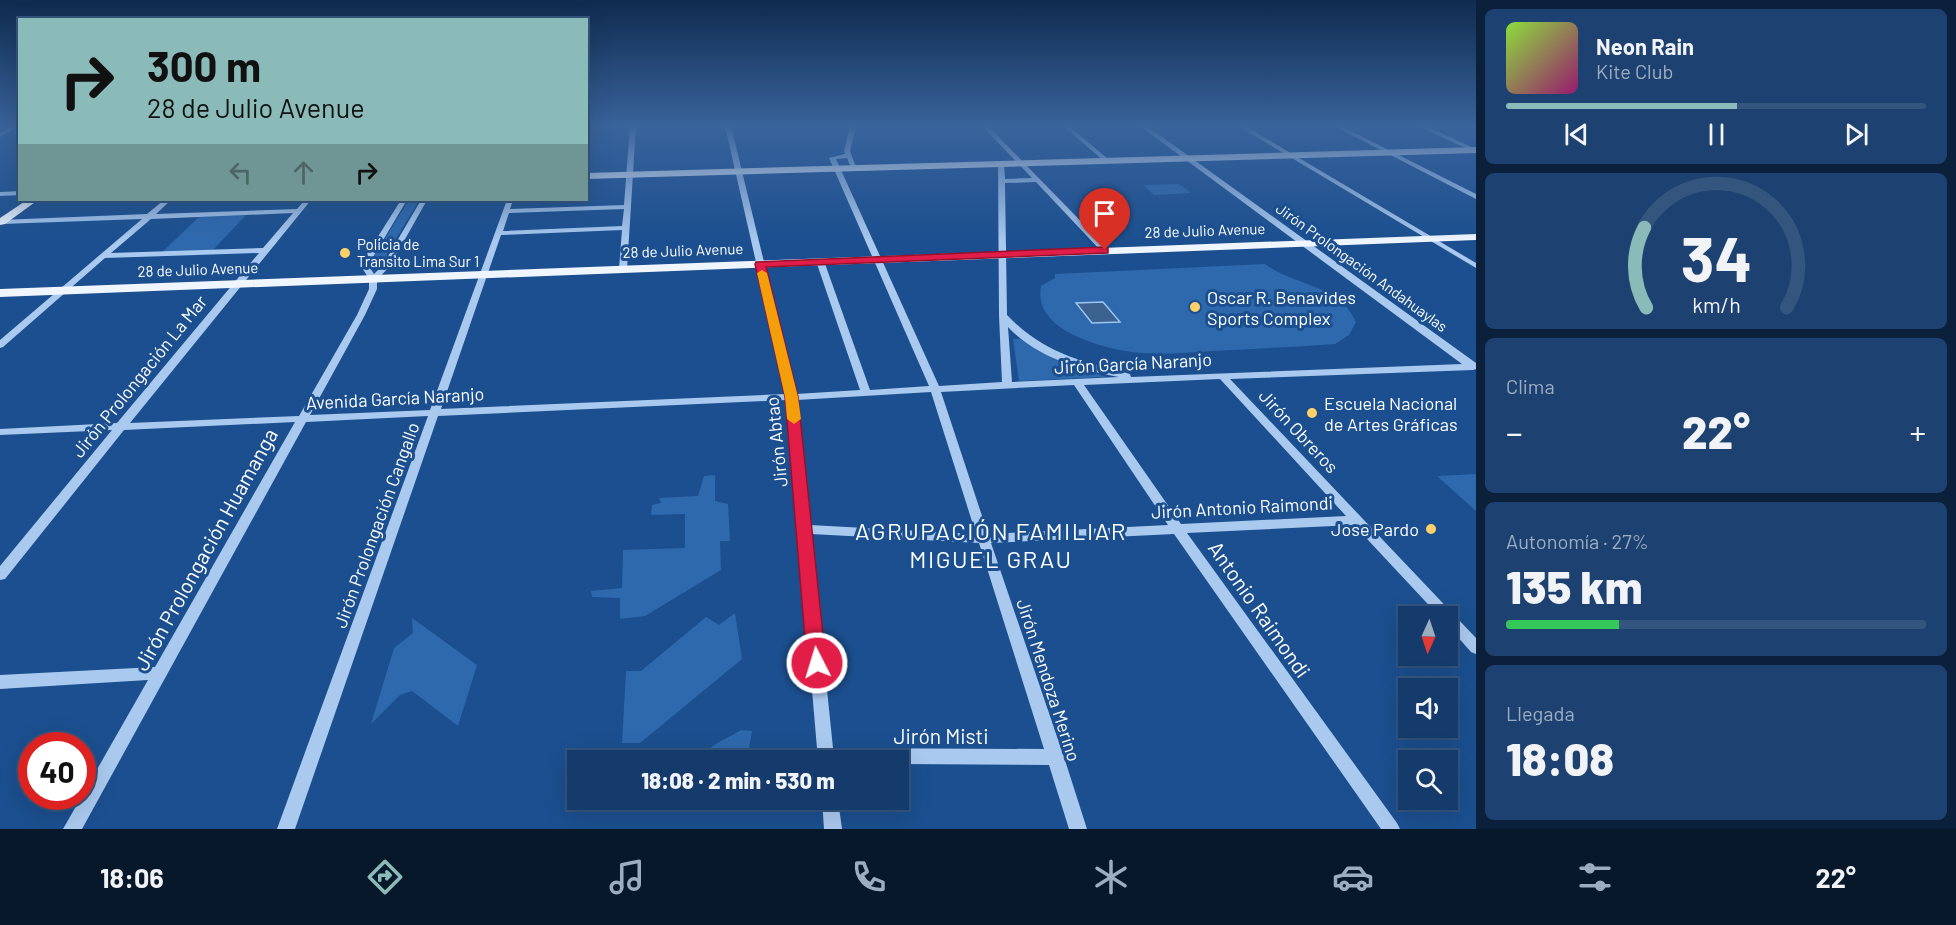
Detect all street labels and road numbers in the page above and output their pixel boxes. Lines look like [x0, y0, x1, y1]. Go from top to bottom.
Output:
street label: Jirón Prolongación Andahuaylas [1273, 199, 1451, 335]
street label: 28 de Julio Avenue [1144, 219, 1266, 241]
street label: 28 de Julio Avenue [622, 239, 744, 261]
street label: 28 de Julio Avenue [137, 258, 259, 280]
street label: Jirón Prolongación La Mar [67, 290, 211, 462]
street label: Jirón García Naranjo [1054, 348, 1212, 378]
street label: Avenida García Naranjo [305, 382, 485, 414]
street label: Jirón Obreros [1255, 385, 1343, 477]
street label: Jirón Abtao [760, 396, 792, 488]
street label: Jirón Prolongación Cangallo [328, 419, 424, 631]
street label: Jirón Prolongación Huamanga [128, 424, 282, 674]
street label: Jirón Antonio Raimondi [1150, 491, 1334, 523]
street label: Antonio Raimondi [1204, 536, 1316, 682]
street label: Jirón Mendoza Merino [1012, 596, 1086, 764]
street label: Jirón Misti [893, 723, 989, 748]

